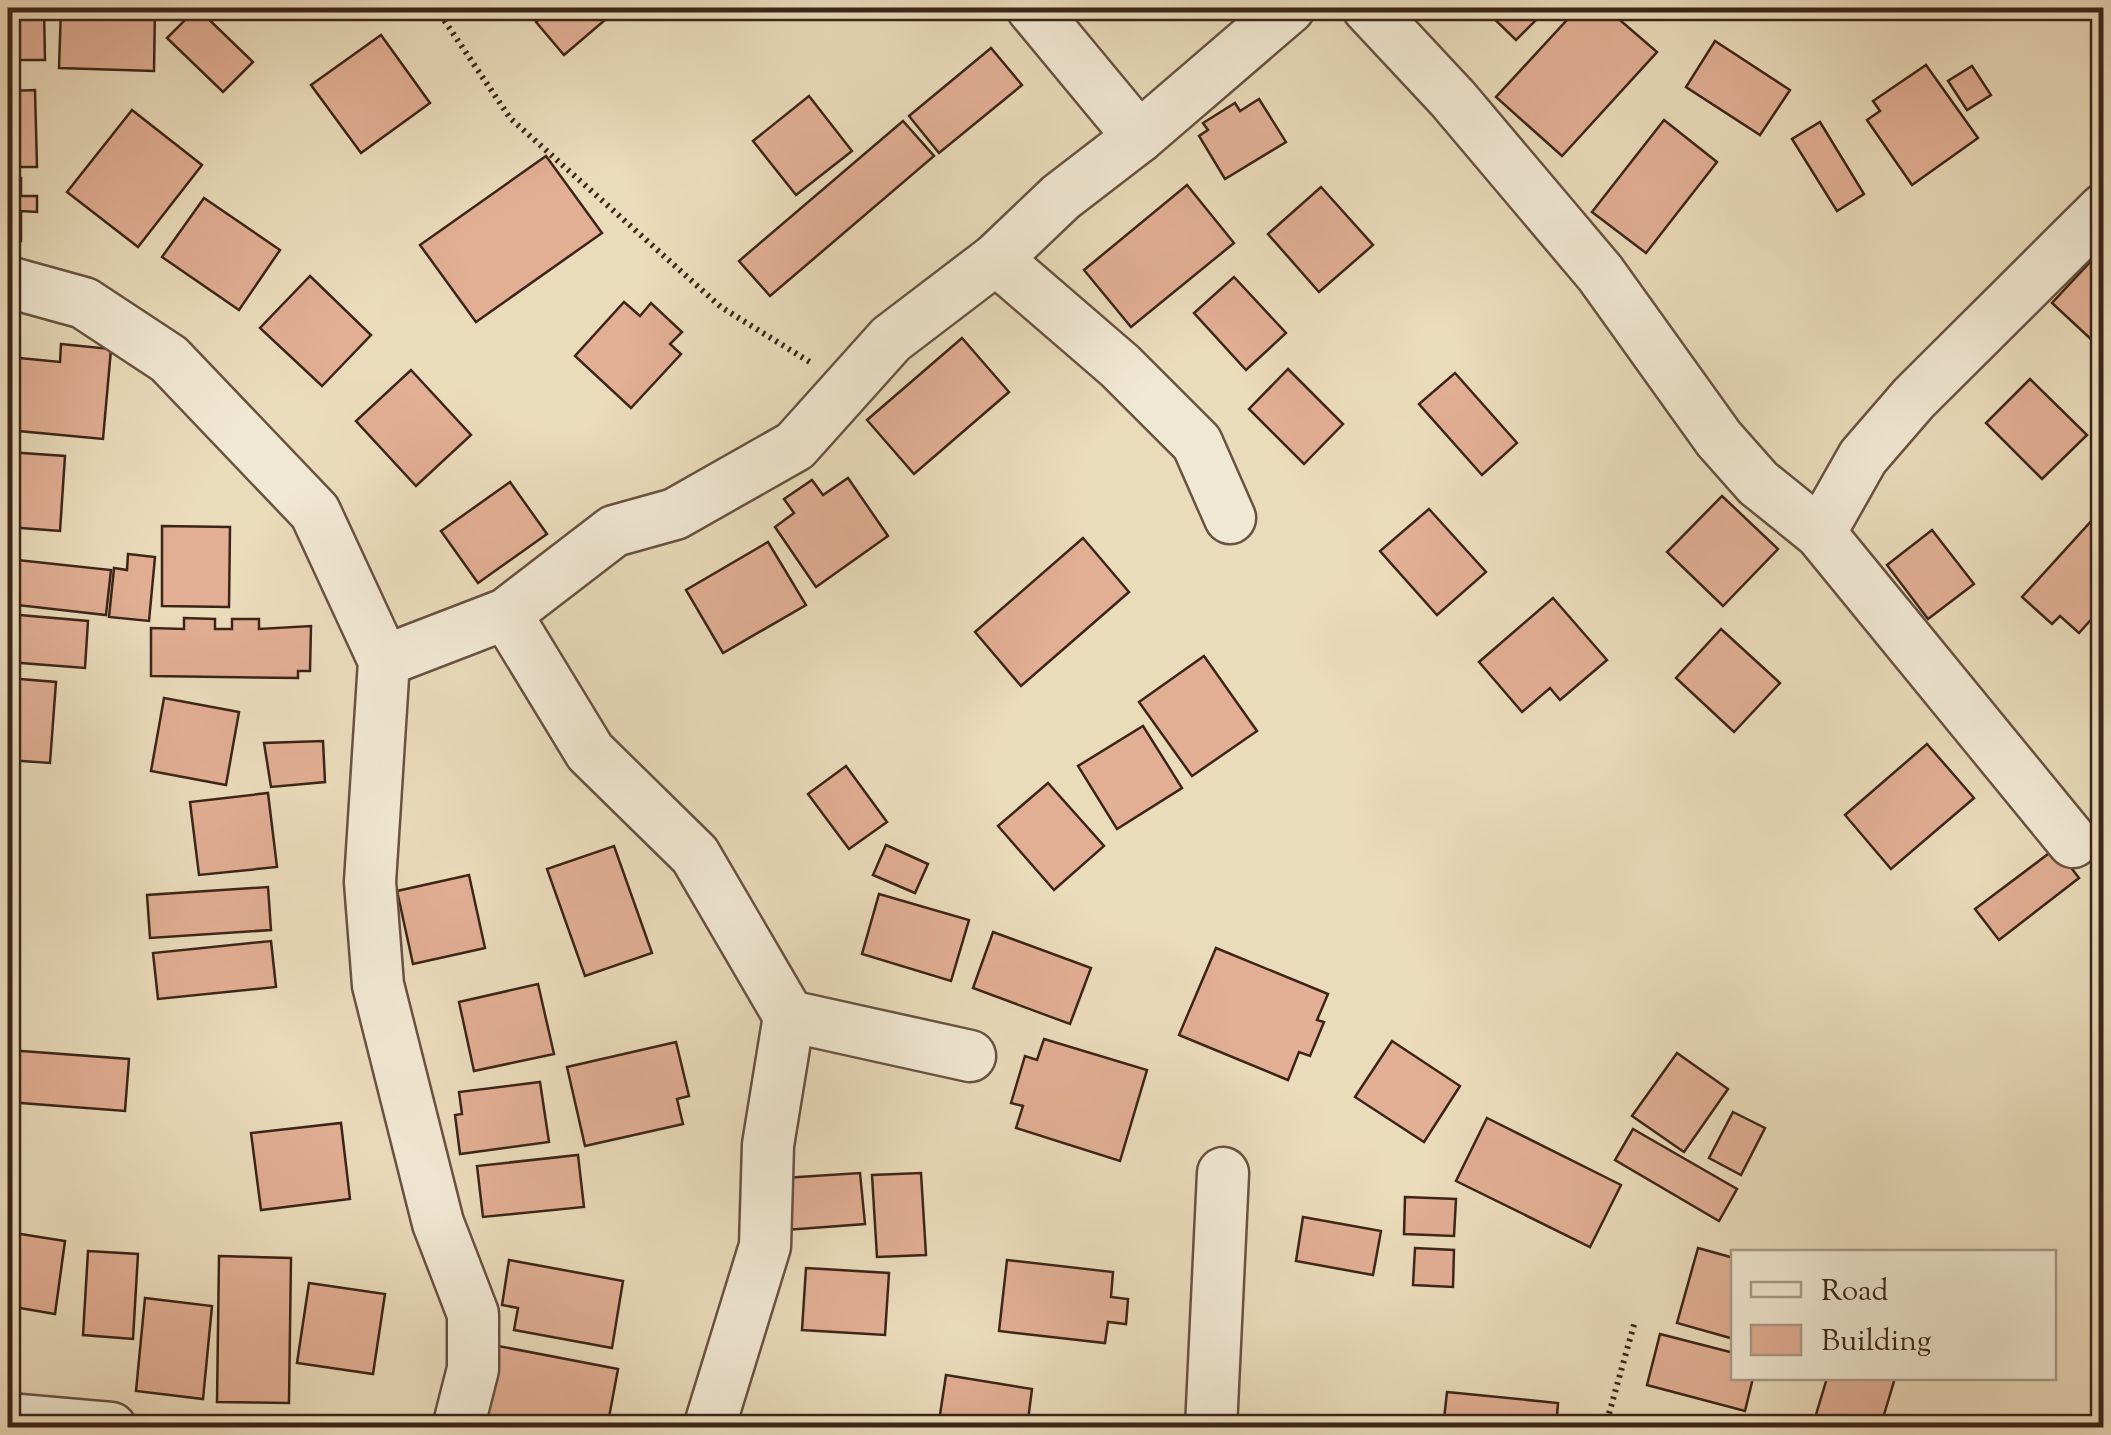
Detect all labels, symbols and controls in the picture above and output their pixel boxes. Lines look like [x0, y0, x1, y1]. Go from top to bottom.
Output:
legend [1731, 1250, 2056, 1380]
text: Road [1821, 1271, 1888, 1314]
text: Building [1821, 1321, 1931, 1364]

